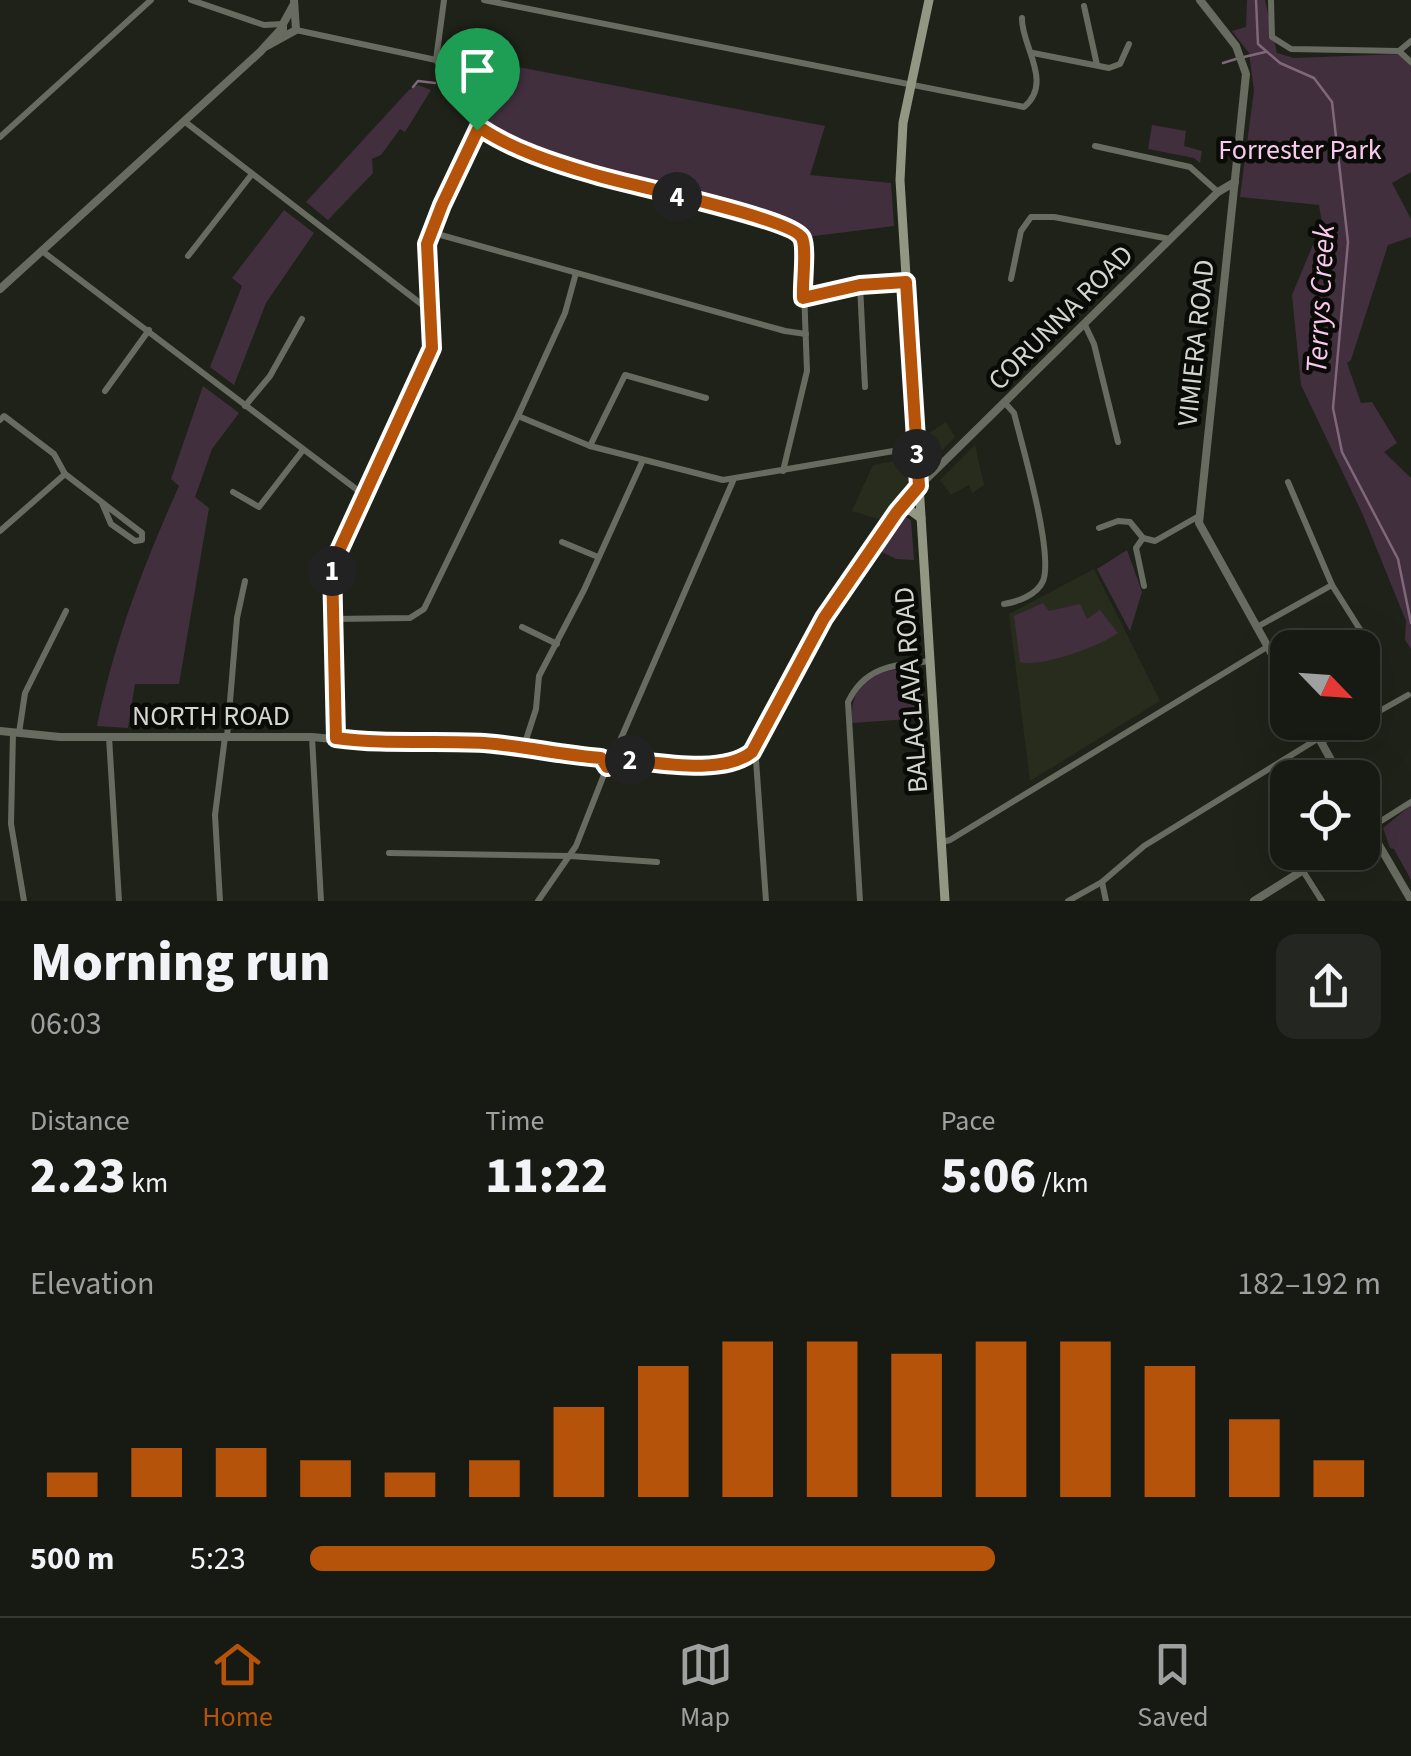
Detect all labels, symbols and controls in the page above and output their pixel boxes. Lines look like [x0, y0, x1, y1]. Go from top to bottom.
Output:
pin [435, 28, 520, 131]
icon: arrive [450, 43, 505, 98]
park label: Forrester Park [1218, 130, 1382, 170]
pin: 4 [652, 172, 702, 222]
text: 4 [670, 177, 684, 217]
water label: Terrys Creek [1295, 223, 1346, 375]
street label: CORUNNA ROAD [979, 236, 1143, 400]
street label: VIMIERA ROAD [1167, 258, 1225, 429]
pin: 3 [892, 429, 942, 479]
text: 3 [910, 434, 924, 474]
pin: 1 [307, 546, 357, 596]
text: 1 [325, 551, 339, 591]
street label: BALACLAVA ROAD [884, 586, 938, 794]
north arrow [1270, 630, 1380, 740]
map controls [1270, 630, 1380, 870]
street label: NORTH ROAD [132, 696, 290, 736]
pin: 2 [605, 735, 655, 785]
text: 2 [623, 740, 637, 780]
button: locate [1270, 760, 1380, 870]
text: Morning run [30, 924, 331, 1002]
button: share [1276, 934, 1381, 1039]
text: 06:03 [30, 1001, 102, 1047]
text: Distance [30, 1101, 130, 1141]
text: Time [485, 1101, 544, 1141]
text: Pace [941, 1101, 996, 1141]
text: 2.23 [30, 1141, 126, 1212]
text: 11:22 [485, 1141, 608, 1212]
text: 5:06 [941, 1141, 1036, 1212]
text: km [126, 1163, 168, 1203]
text: /km [1036, 1163, 1089, 1203]
text: Elevation [30, 1261, 155, 1307]
text: 182–192 m [1237, 1261, 1381, 1307]
text: 500 m [30, 1536, 115, 1582]
text: 5:23 [190, 1536, 246, 1582]
tab: Home [202, 1637, 273, 1737]
tab: Map [678, 1637, 733, 1737]
tab: Saved [1137, 1637, 1209, 1737]

